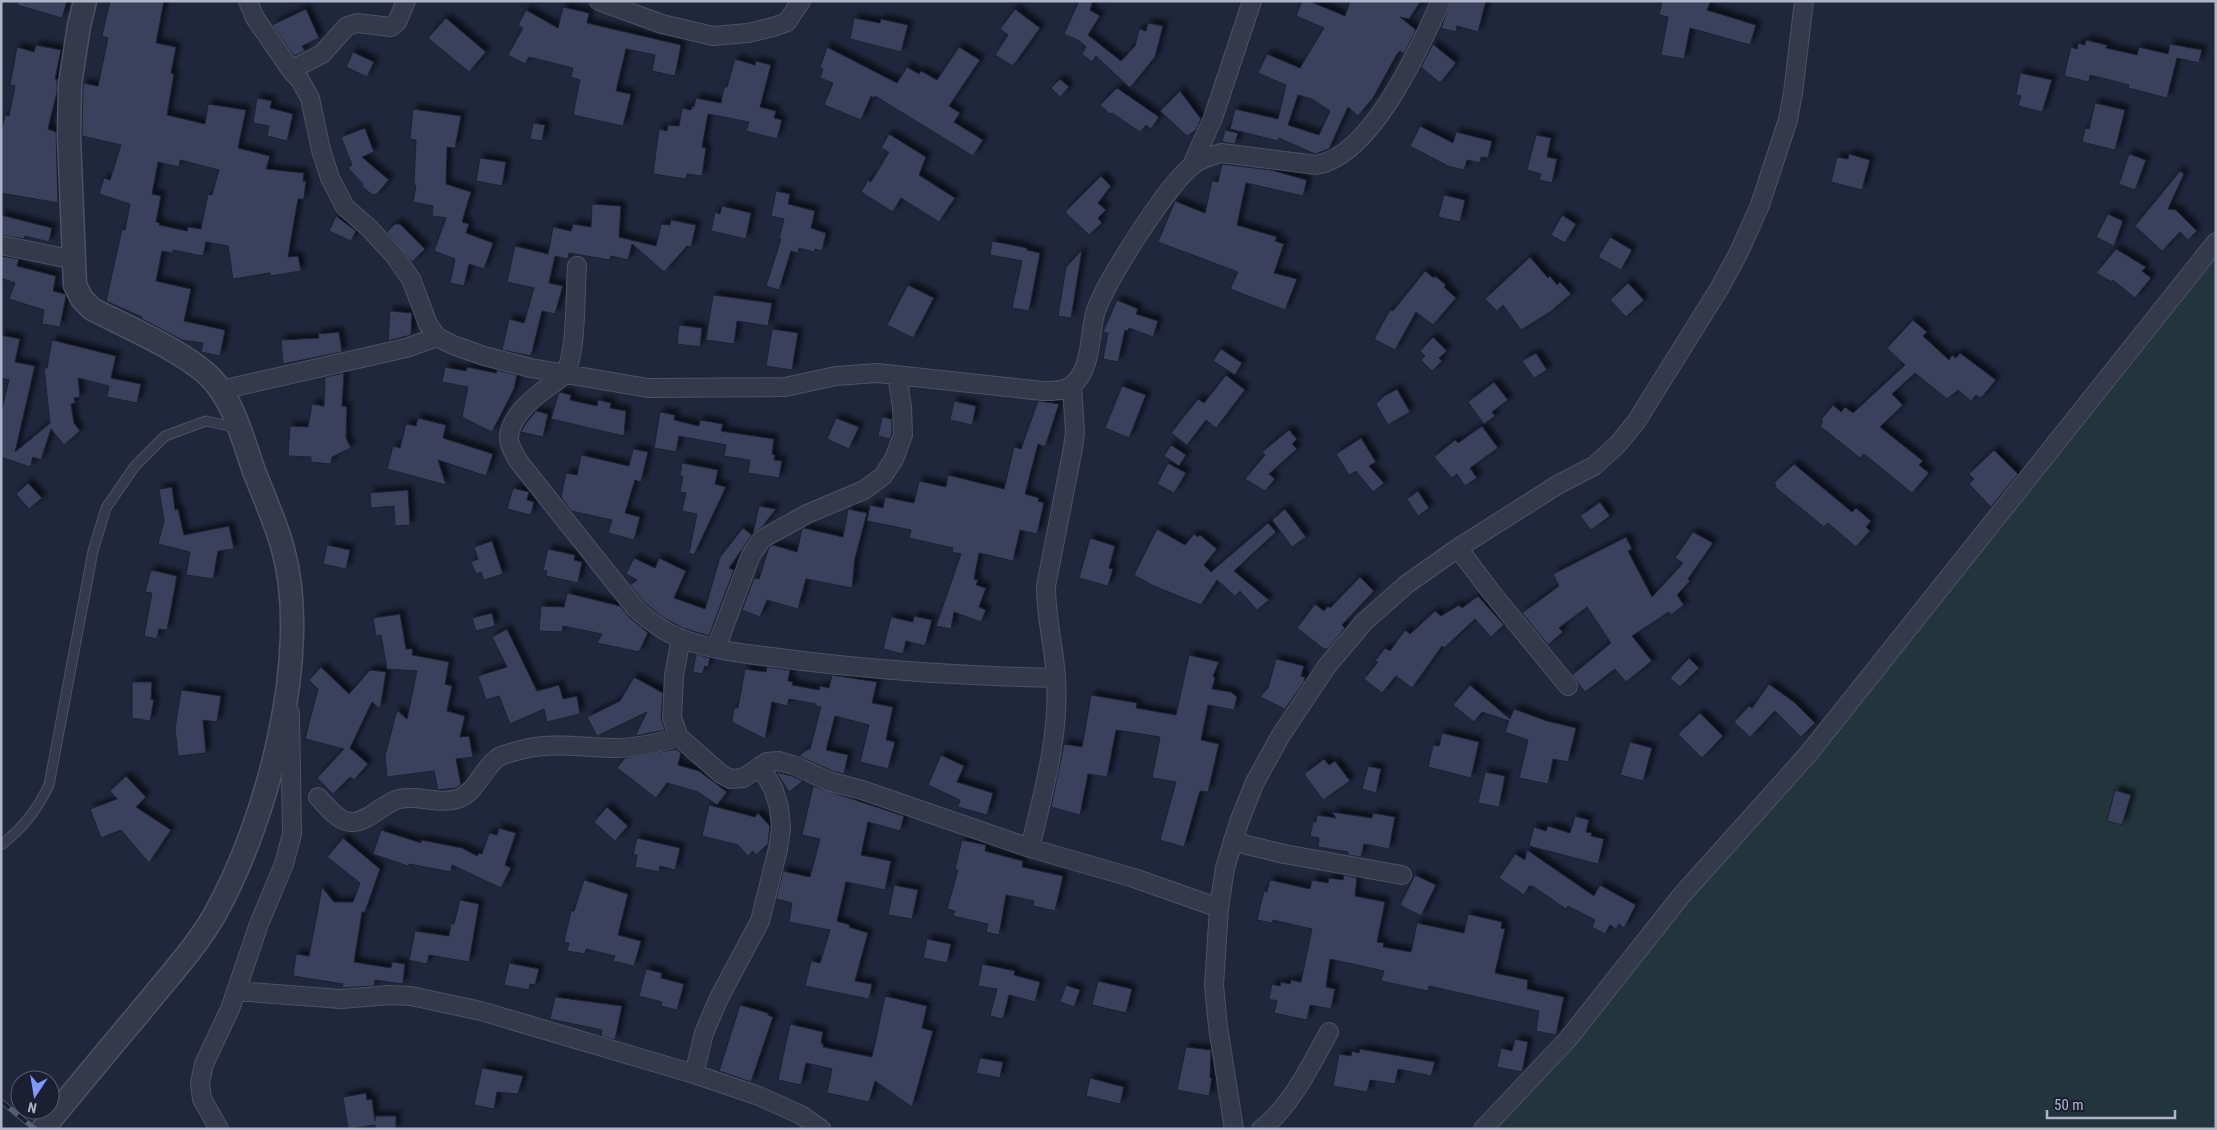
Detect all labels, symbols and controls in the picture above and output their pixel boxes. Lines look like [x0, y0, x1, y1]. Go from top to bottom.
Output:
north arrow [10, 1070, 60, 1120]
scale bar [2047, 1088, 2174, 1120]
text: 50 m [2054, 1096, 2084, 1114]
text: N [26, 1099, 38, 1116]

